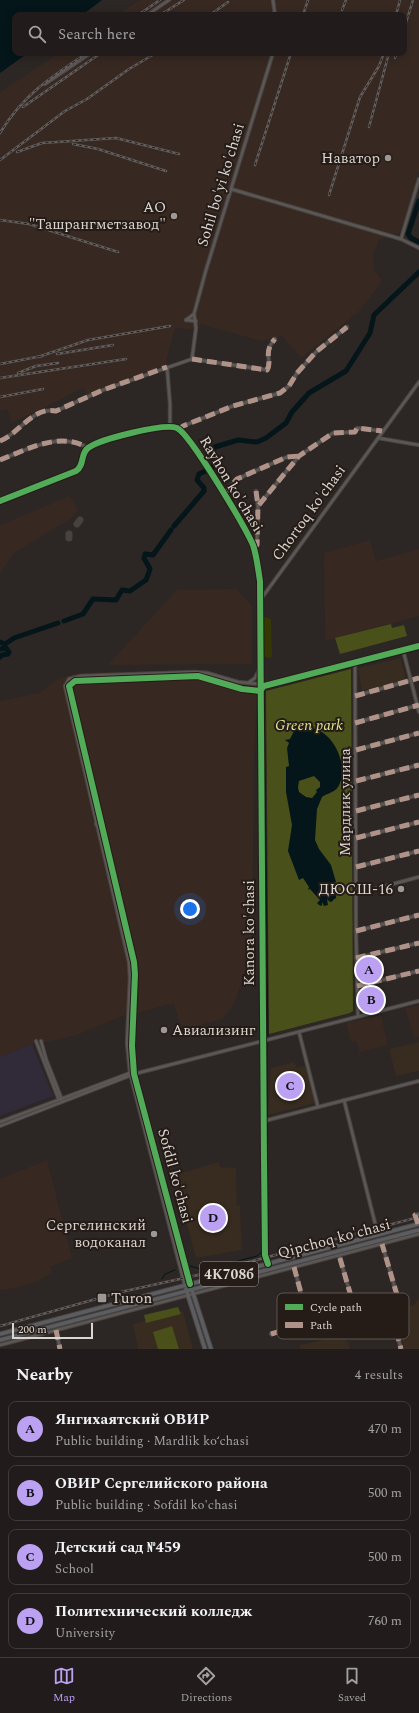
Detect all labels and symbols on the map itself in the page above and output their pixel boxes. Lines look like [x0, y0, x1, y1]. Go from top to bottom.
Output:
street label: Sohil bo'yi ko'chasi [191, 120, 251, 250]
place label: Наватор [321, 147, 380, 170]
marker: Наватор [383, 153, 393, 163]
place label: АО "Ташрангметзавод" [29, 196, 166, 236]
marker: АО "Ташрангметзавод" [169, 211, 179, 221]
street label: Rayhon ko'chasi [193, 432, 269, 536]
street label: Chortoq ko'chasi [266, 460, 352, 566]
park label: Green park [275, 714, 343, 737]
street label: Мардлик улица [334, 747, 357, 856]
place label: ДЮСШ-16 [319, 878, 393, 901]
street label: Kanora ko'chasi [238, 880, 261, 986]
marker: ДЮСШ-16 [396, 884, 406, 894]
your location [180, 899, 200, 919]
pin: A [356, 955, 382, 985]
pin: B [358, 985, 384, 1015]
place label: Авиализинг [172, 1019, 256, 1042]
marker: Авиализинг [159, 1025, 169, 1035]
pin: C [277, 1071, 303, 1101]
street label: Sofdil ko'chasi [151, 1126, 199, 1226]
pin: D [200, 1203, 226, 1233]
street label: Qipchoq ko'chasi [275, 1213, 393, 1265]
place label: Сергелинский водоканал [46, 1214, 146, 1254]
marker: Сергелинский водоканал [149, 1229, 159, 1239]
road number: 4К708б [200, 1262, 258, 1286]
place label: Turon [111, 1287, 152, 1310]
marker: Turon [96, 1292, 108, 1304]
legend [277, 1293, 409, 1339]
text: Cycle path [310, 1299, 362, 1316]
text: Path [310, 1317, 332, 1334]
scale bar [12, 1321, 93, 1340]

